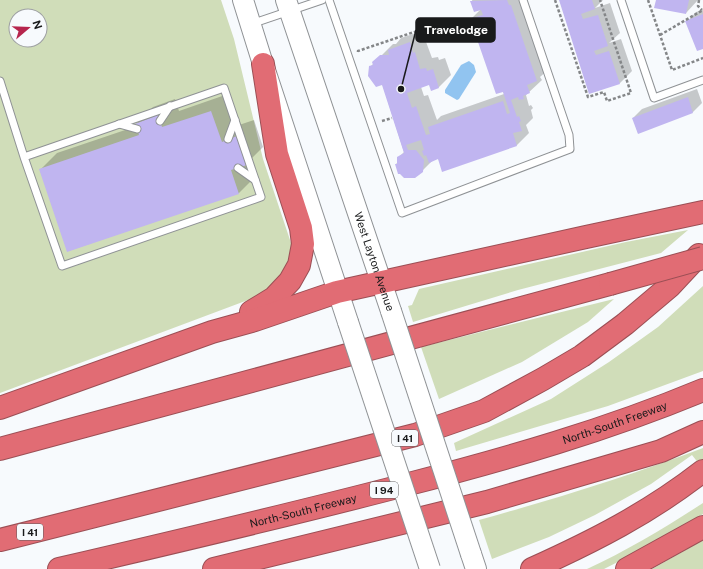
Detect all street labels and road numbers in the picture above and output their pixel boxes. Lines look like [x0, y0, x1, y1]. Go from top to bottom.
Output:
street label: West Layton Avenue [352, 210, 397, 313]
street label: North-South Freeway [561, 399, 669, 446]
road number: I 41 [392, 430, 418, 446]
road number: I 94 [370, 482, 398, 498]
street label: North-South Freeway [248, 492, 358, 530]
road number: I 41 [17, 524, 43, 540]

